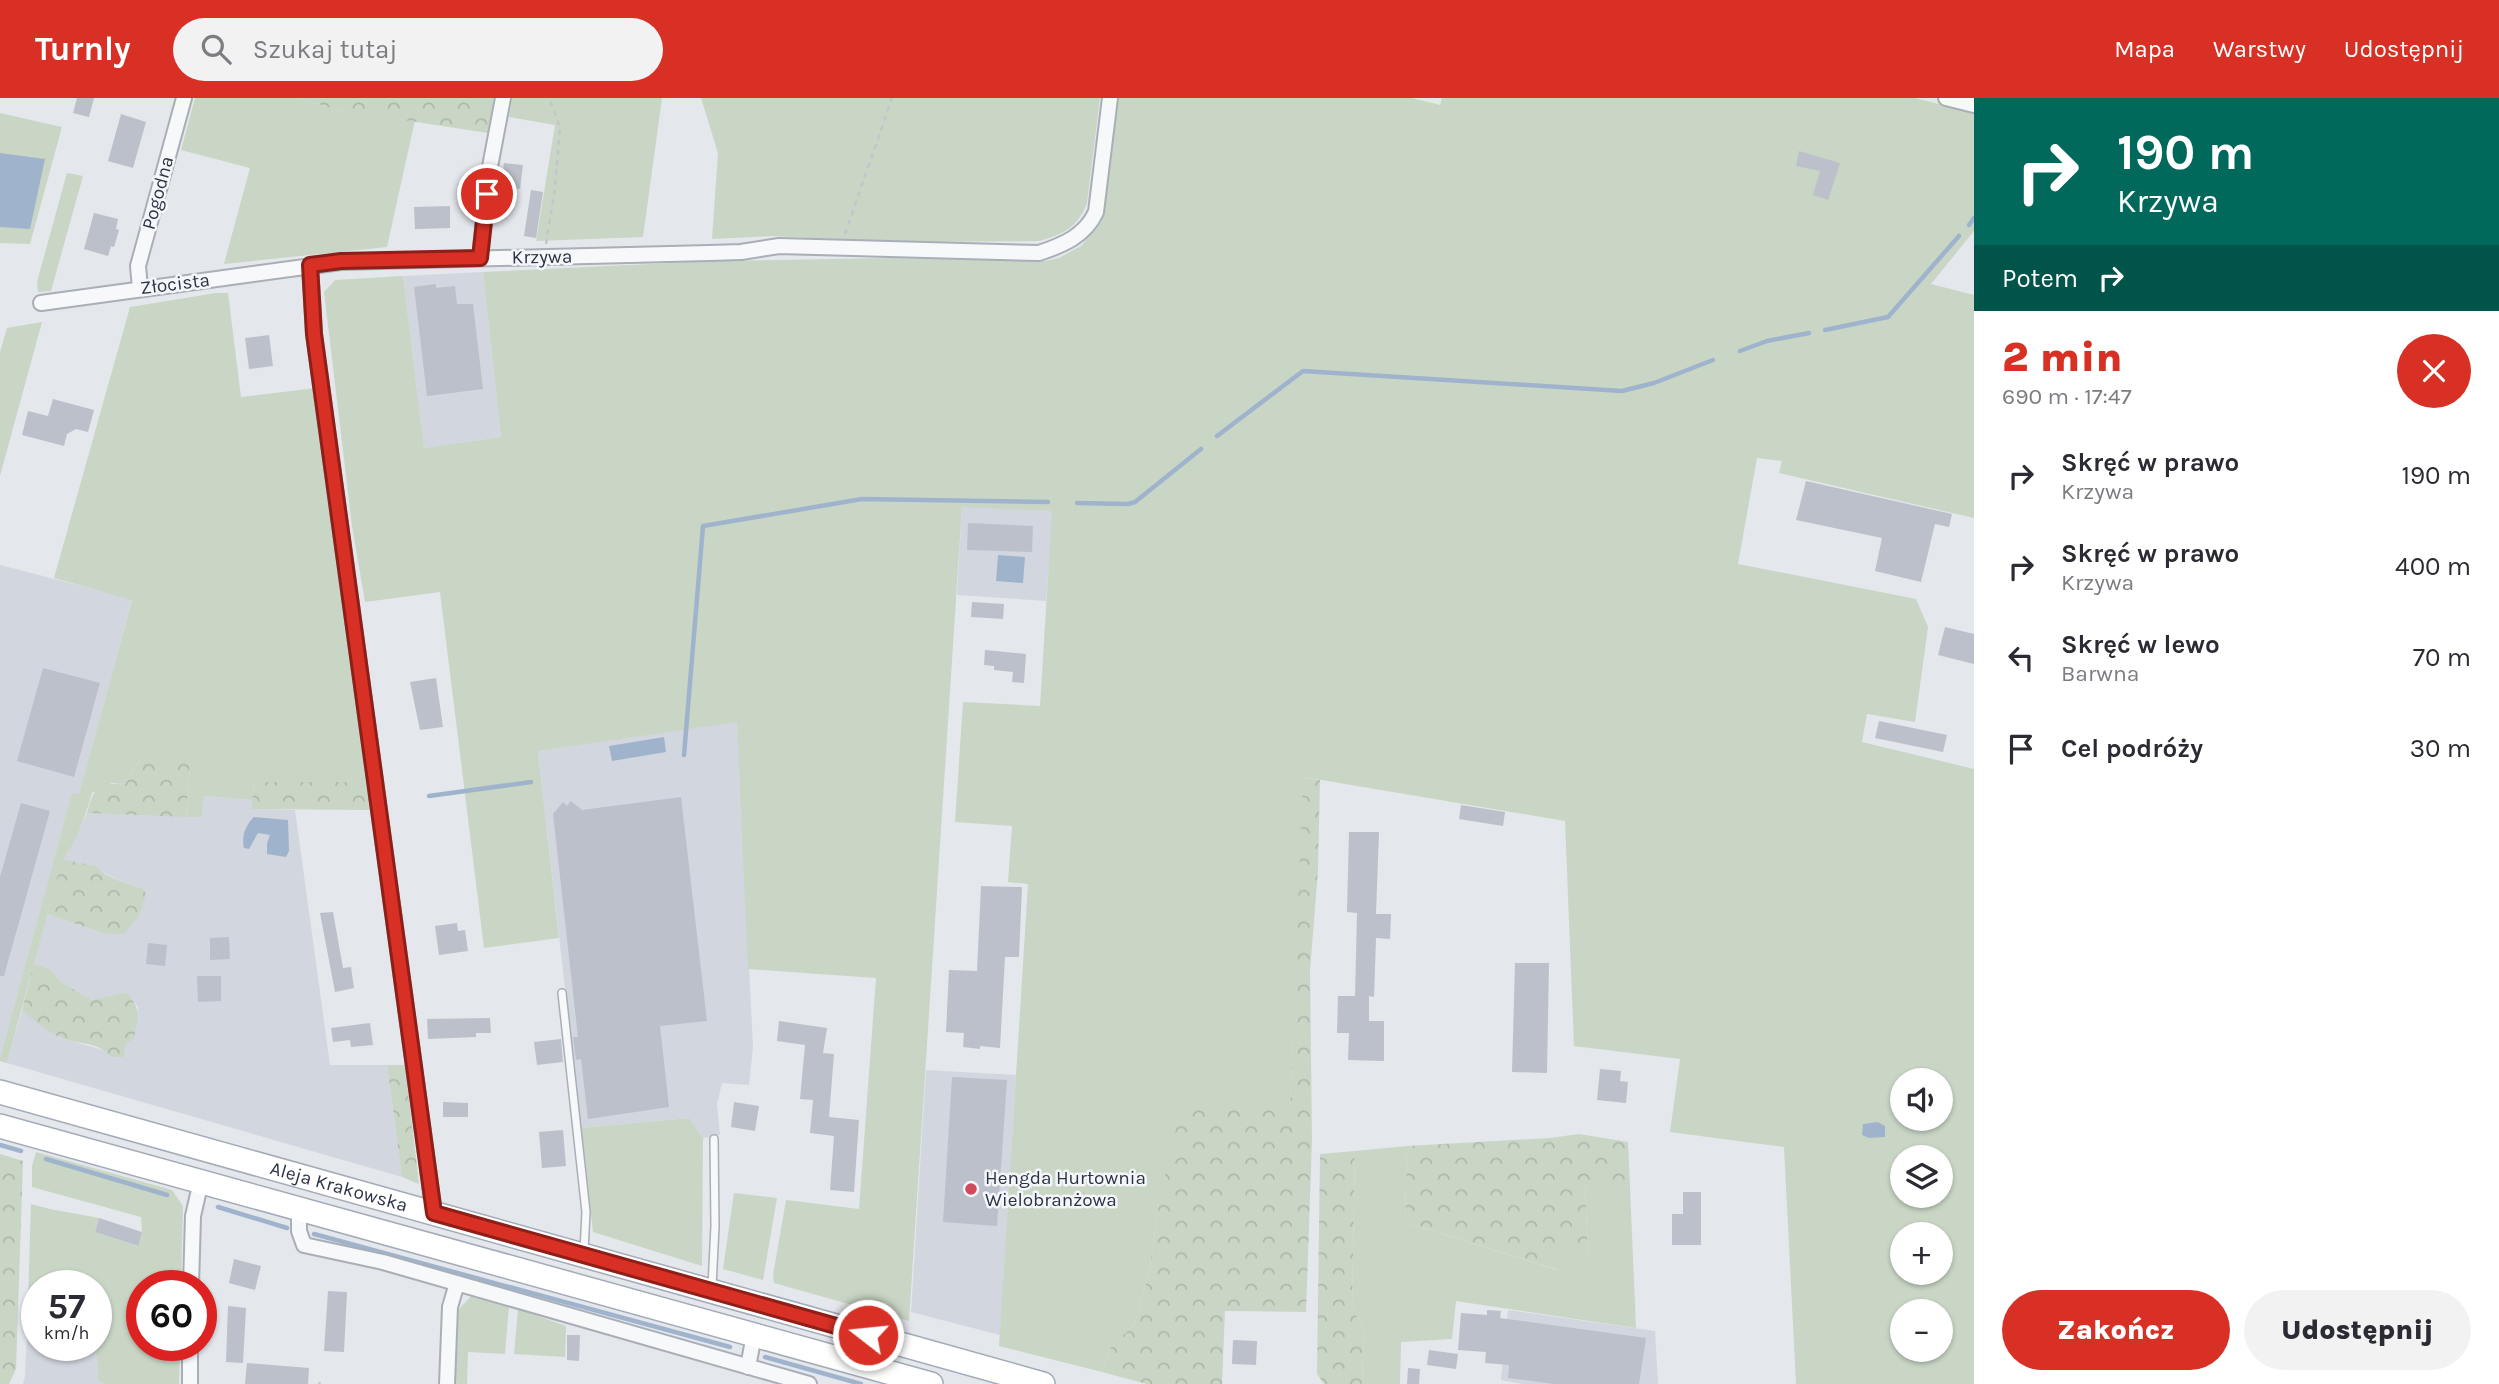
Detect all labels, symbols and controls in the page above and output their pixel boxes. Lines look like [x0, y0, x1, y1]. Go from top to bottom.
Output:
search box [173, 18, 663, 81]
text: Turnly [35, 30, 131, 68]
icon: search [197, 30, 235, 68]
text: Szukaj tutaj [253, 34, 398, 65]
text: Mapa [2114, 35, 2175, 63]
text: Warstwy [2213, 35, 2306, 63]
text: Udostępnij [2344, 35, 2464, 63]
text: 190 m [2117, 124, 2254, 181]
icon: right [2002, 126, 2093, 217]
street label: Pogodna [138, 154, 178, 232]
pin [457, 164, 517, 224]
icon: arrive [468, 175, 506, 213]
text: Krzywa [2117, 183, 2219, 220]
street label: Krzywa [512, 245, 572, 269]
icon: right [2092, 259, 2130, 297]
text: Potem [2002, 263, 2078, 294]
street label: Złocista [139, 269, 211, 299]
text: 2 min [2002, 332, 2122, 382]
button: close [2397, 334, 2471, 408]
text: 690 m · 17:47 [2002, 383, 2132, 410]
text: Skręć w prawo [2061, 447, 2239, 478]
icon: right [2002, 457, 2040, 495]
text: 190 m [2401, 460, 2471, 491]
text: Krzywa [2061, 478, 2134, 505]
text: Skręć w prawo [2061, 538, 2239, 569]
icon: right [2002, 548, 2040, 586]
text: 400 m [2395, 551, 2471, 582]
text: Krzywa [2061, 569, 2134, 596]
text: Skręć w lewo [2061, 629, 2220, 660]
icon: left [2002, 639, 2040, 677]
text: 70 m [2413, 642, 2471, 673]
text: Barwna [2061, 660, 2139, 687]
icon: arrive [2002, 730, 2040, 768]
text: Cel podróży [2061, 733, 2203, 764]
text: 30 m [2410, 733, 2471, 764]
map controls [1890, 1068, 1953, 1362]
button: sound [1890, 1068, 1953, 1131]
button: layers [1890, 1145, 1953, 1208]
street label: Aleja Krakowska [268, 1157, 410, 1217]
place label: Hengda Hurtownia Wielobranżowa [985, 1167, 1146, 1211]
marker: Hengda Hurtownia Wielobranżowa [963, 1181, 979, 1197]
button: + [1890, 1222, 1953, 1285]
speed limit sign: 60 [126, 1270, 217, 1361]
text: 57 [48, 1286, 85, 1327]
button: Zakończ [2002, 1290, 2230, 1370]
button: Udostępnij [2244, 1290, 2471, 1370]
position arrow [831, 1298, 905, 1372]
button: − [1890, 1299, 1953, 1362]
text: km/h [44, 1322, 89, 1344]

